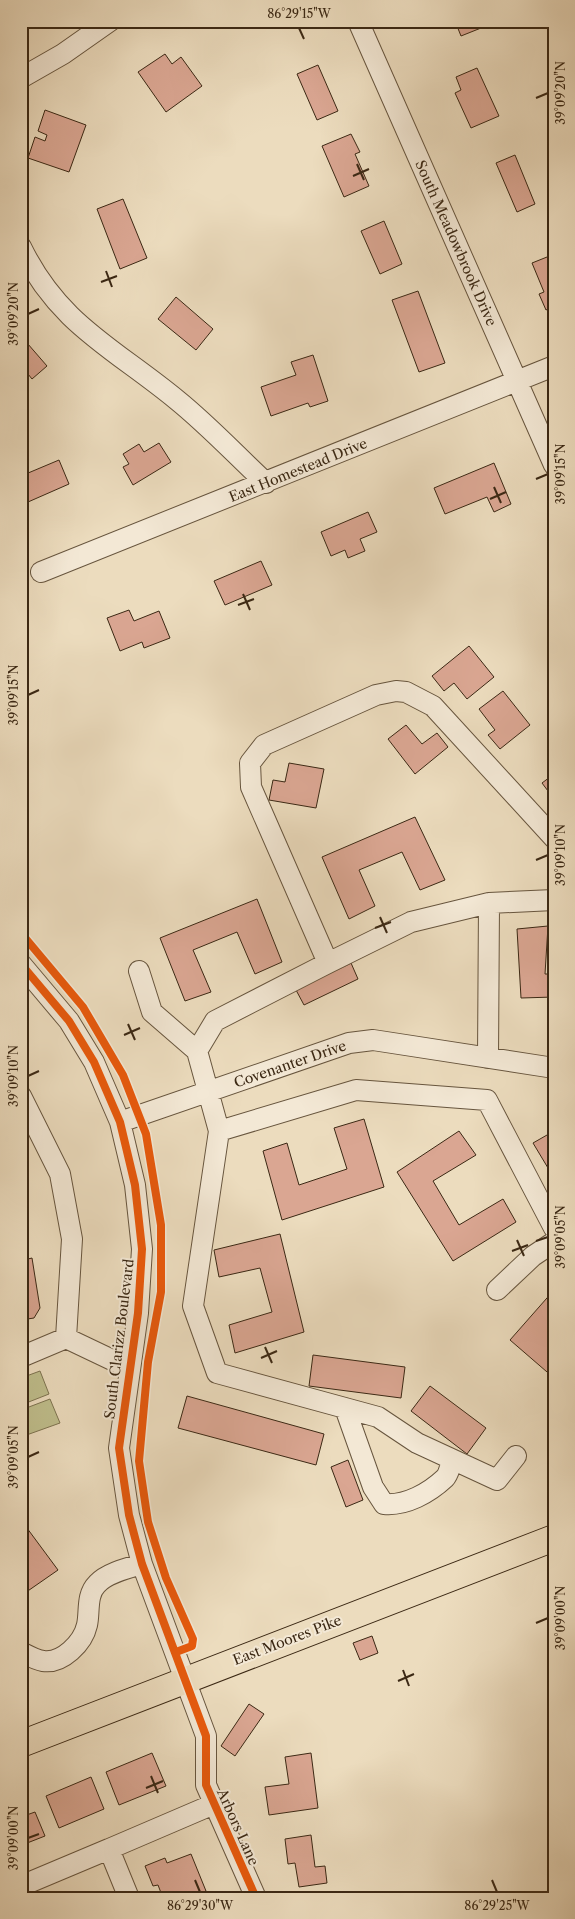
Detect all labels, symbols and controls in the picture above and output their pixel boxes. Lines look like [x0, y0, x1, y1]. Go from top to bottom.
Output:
text: 86°29'15"W [267, 6, 332, 21]
text: 39°09'20"N [553, 61, 568, 125]
street label: South Meadowbrook Drive [411, 157, 501, 329]
text: 39°09'20"N [6, 282, 21, 346]
street label: East Homestead Drive [226, 434, 370, 506]
text: 39°09'15"N [553, 444, 568, 504]
text: 39°09'15"N [6, 665, 21, 725]
text: 39°09'10"N [553, 824, 568, 886]
street label: Covenanter Drive [232, 1036, 349, 1092]
text: 39°09'10"N [6, 1045, 21, 1107]
text: 39°09'05"N [553, 1205, 568, 1269]
street label: South Clarizz Boulevard [100, 1257, 138, 1420]
text: 39°09'05"N [6, 1425, 21, 1489]
text: 39°09'00"N [553, 1586, 568, 1650]
street label: East Moores Pike [230, 1611, 344, 1669]
street label: Arbors Lane [213, 1785, 263, 1868]
text: 39°09'00"N [6, 1806, 21, 1870]
text: 86°29'30"W [167, 1898, 234, 1913]
text: 86°29'25"W [464, 1898, 531, 1913]

